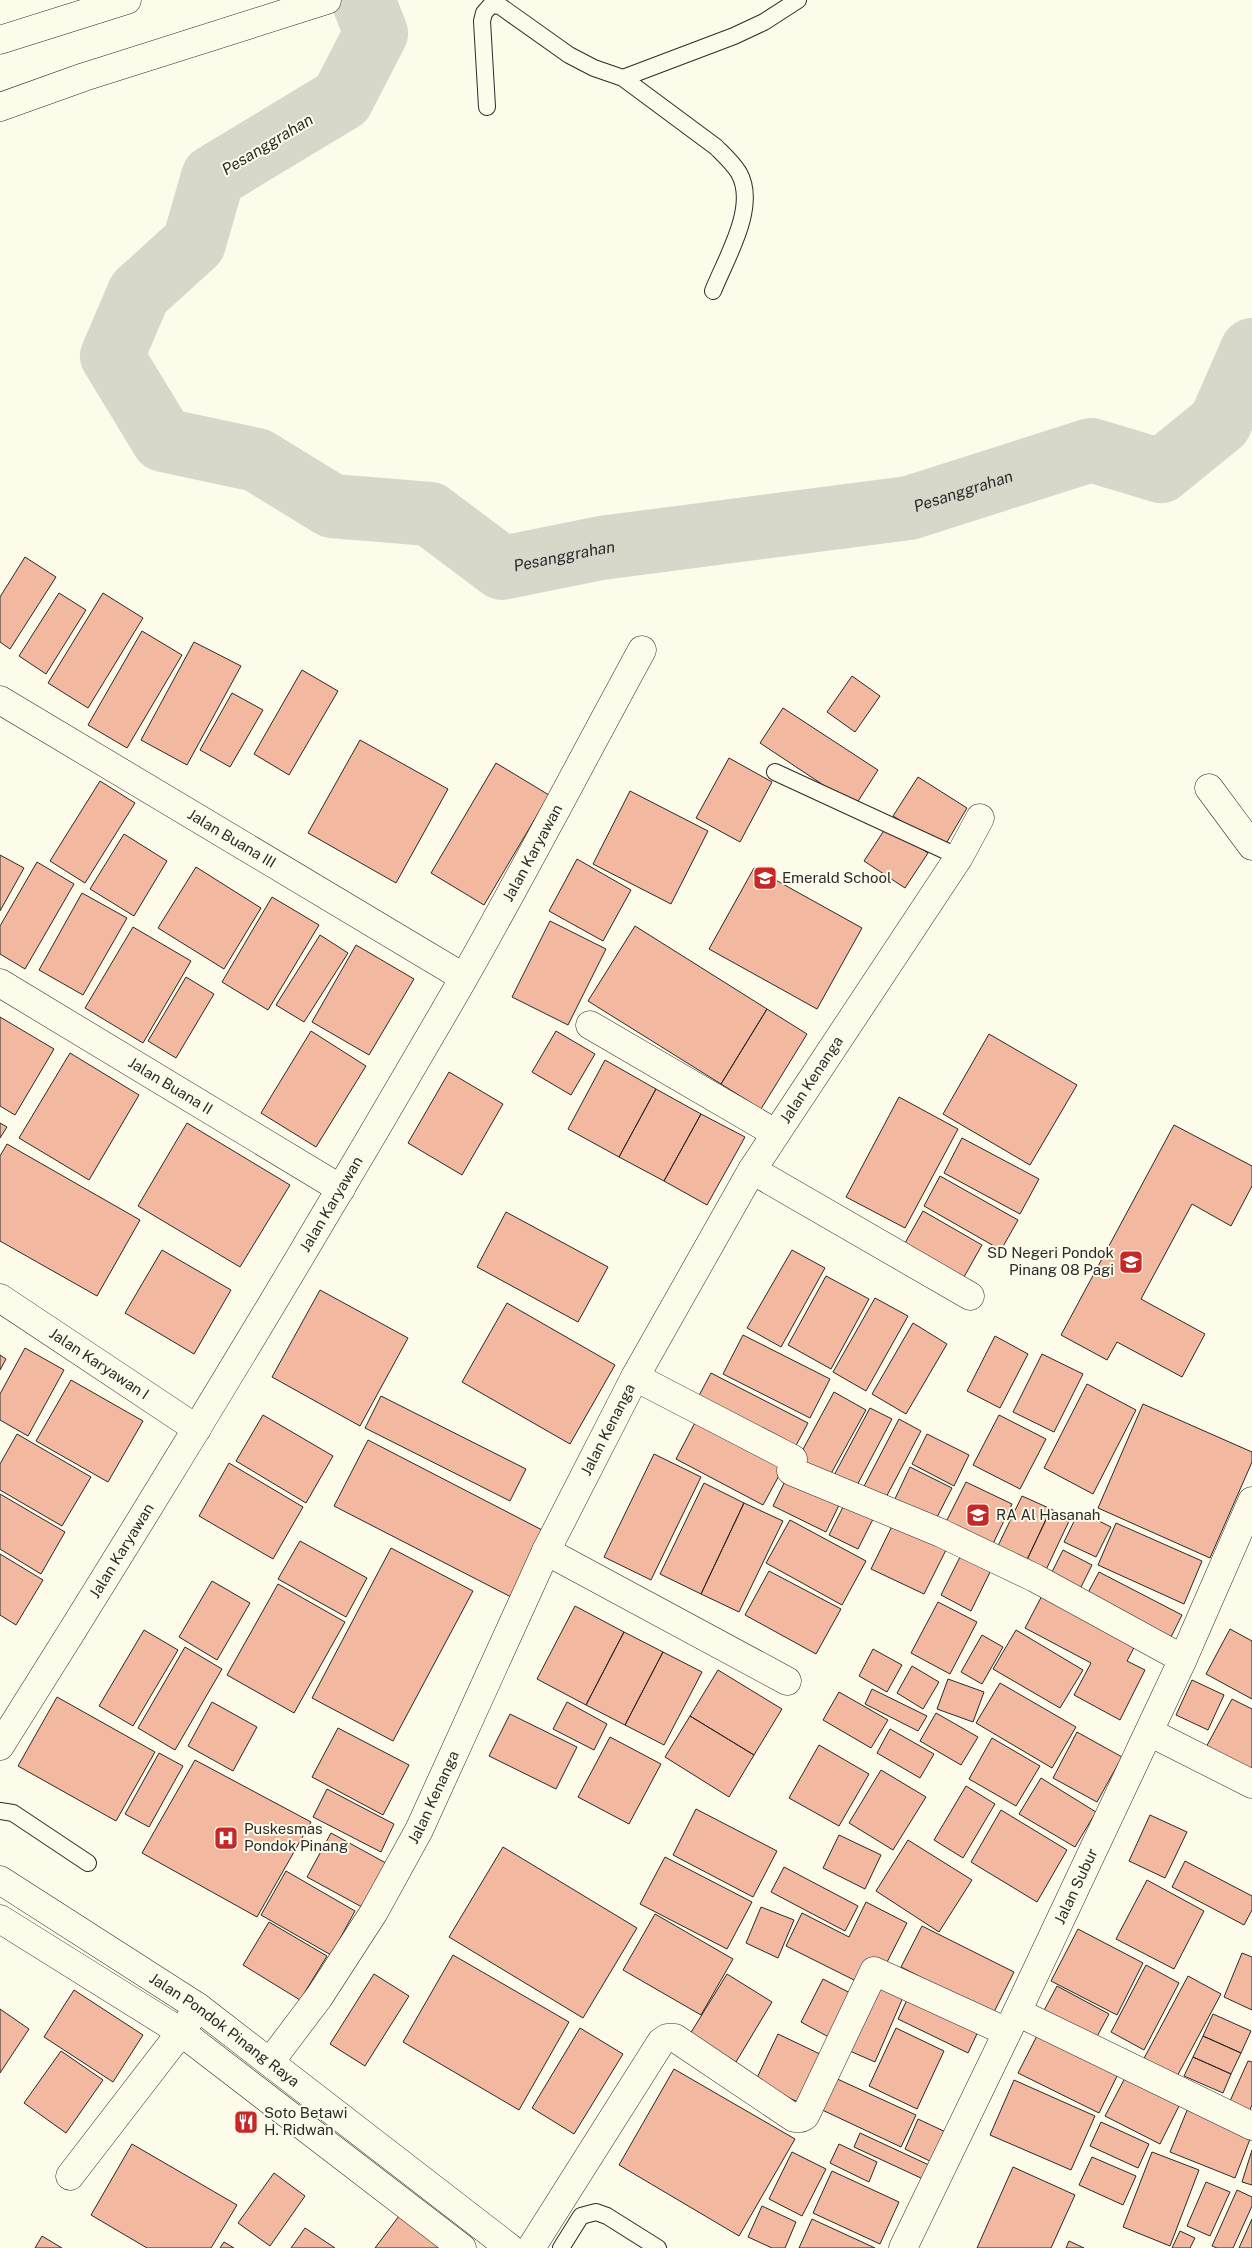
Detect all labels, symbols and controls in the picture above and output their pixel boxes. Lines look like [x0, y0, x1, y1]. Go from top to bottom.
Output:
water label: Pesanggrahan [218, 110, 316, 179]
water label: Pesanggrahan [911, 467, 1015, 516]
water label: Pesanggrahan [512, 537, 616, 575]
street label: Jalan Karyawan [499, 801, 565, 904]
street label: Jalan Buana III [185, 805, 279, 871]
school or university icon: Emerald School [752, 865, 778, 891]
place label: Emerald School [782, 869, 892, 886]
street label: Jalan Kenanga [776, 1033, 846, 1126]
street label: Jalan Buana II [125, 1054, 216, 1117]
street label: Jalan Karyawan [296, 1153, 366, 1255]
place label: SD Negeri Pondok Pinang 08 Pagi [987, 1244, 1114, 1278]
school or university icon: SD Negeri Pondok Pinang 08 Pagi [1118, 1249, 1144, 1275]
street label: Jalan Karyawan I [46, 1324, 152, 1403]
street label: Jalan Kenanga [577, 1381, 638, 1478]
street label: Jalan Karyawan [86, 1500, 157, 1601]
school or university icon: RA Al Hasanah [965, 1502, 991, 1528]
place label: RA Al Hasanah [996, 1506, 1100, 1523]
street label: Jalan Kenanga [404, 1748, 462, 1847]
place label: Puskesmas Pondok Pinang [244, 1820, 348, 1854]
hospital icon: Puskesmas Pondok Pinang [213, 1825, 239, 1851]
street label: Jalan Subur [1051, 1845, 1101, 1927]
street label: Jalan Pondok Pinang Raya [147, 1969, 303, 2090]
place label: Soto Betawi H. Ridwan [264, 2104, 347, 2138]
restaurant icon: Soto Betawi H. Ridwan [233, 2109, 259, 2135]

